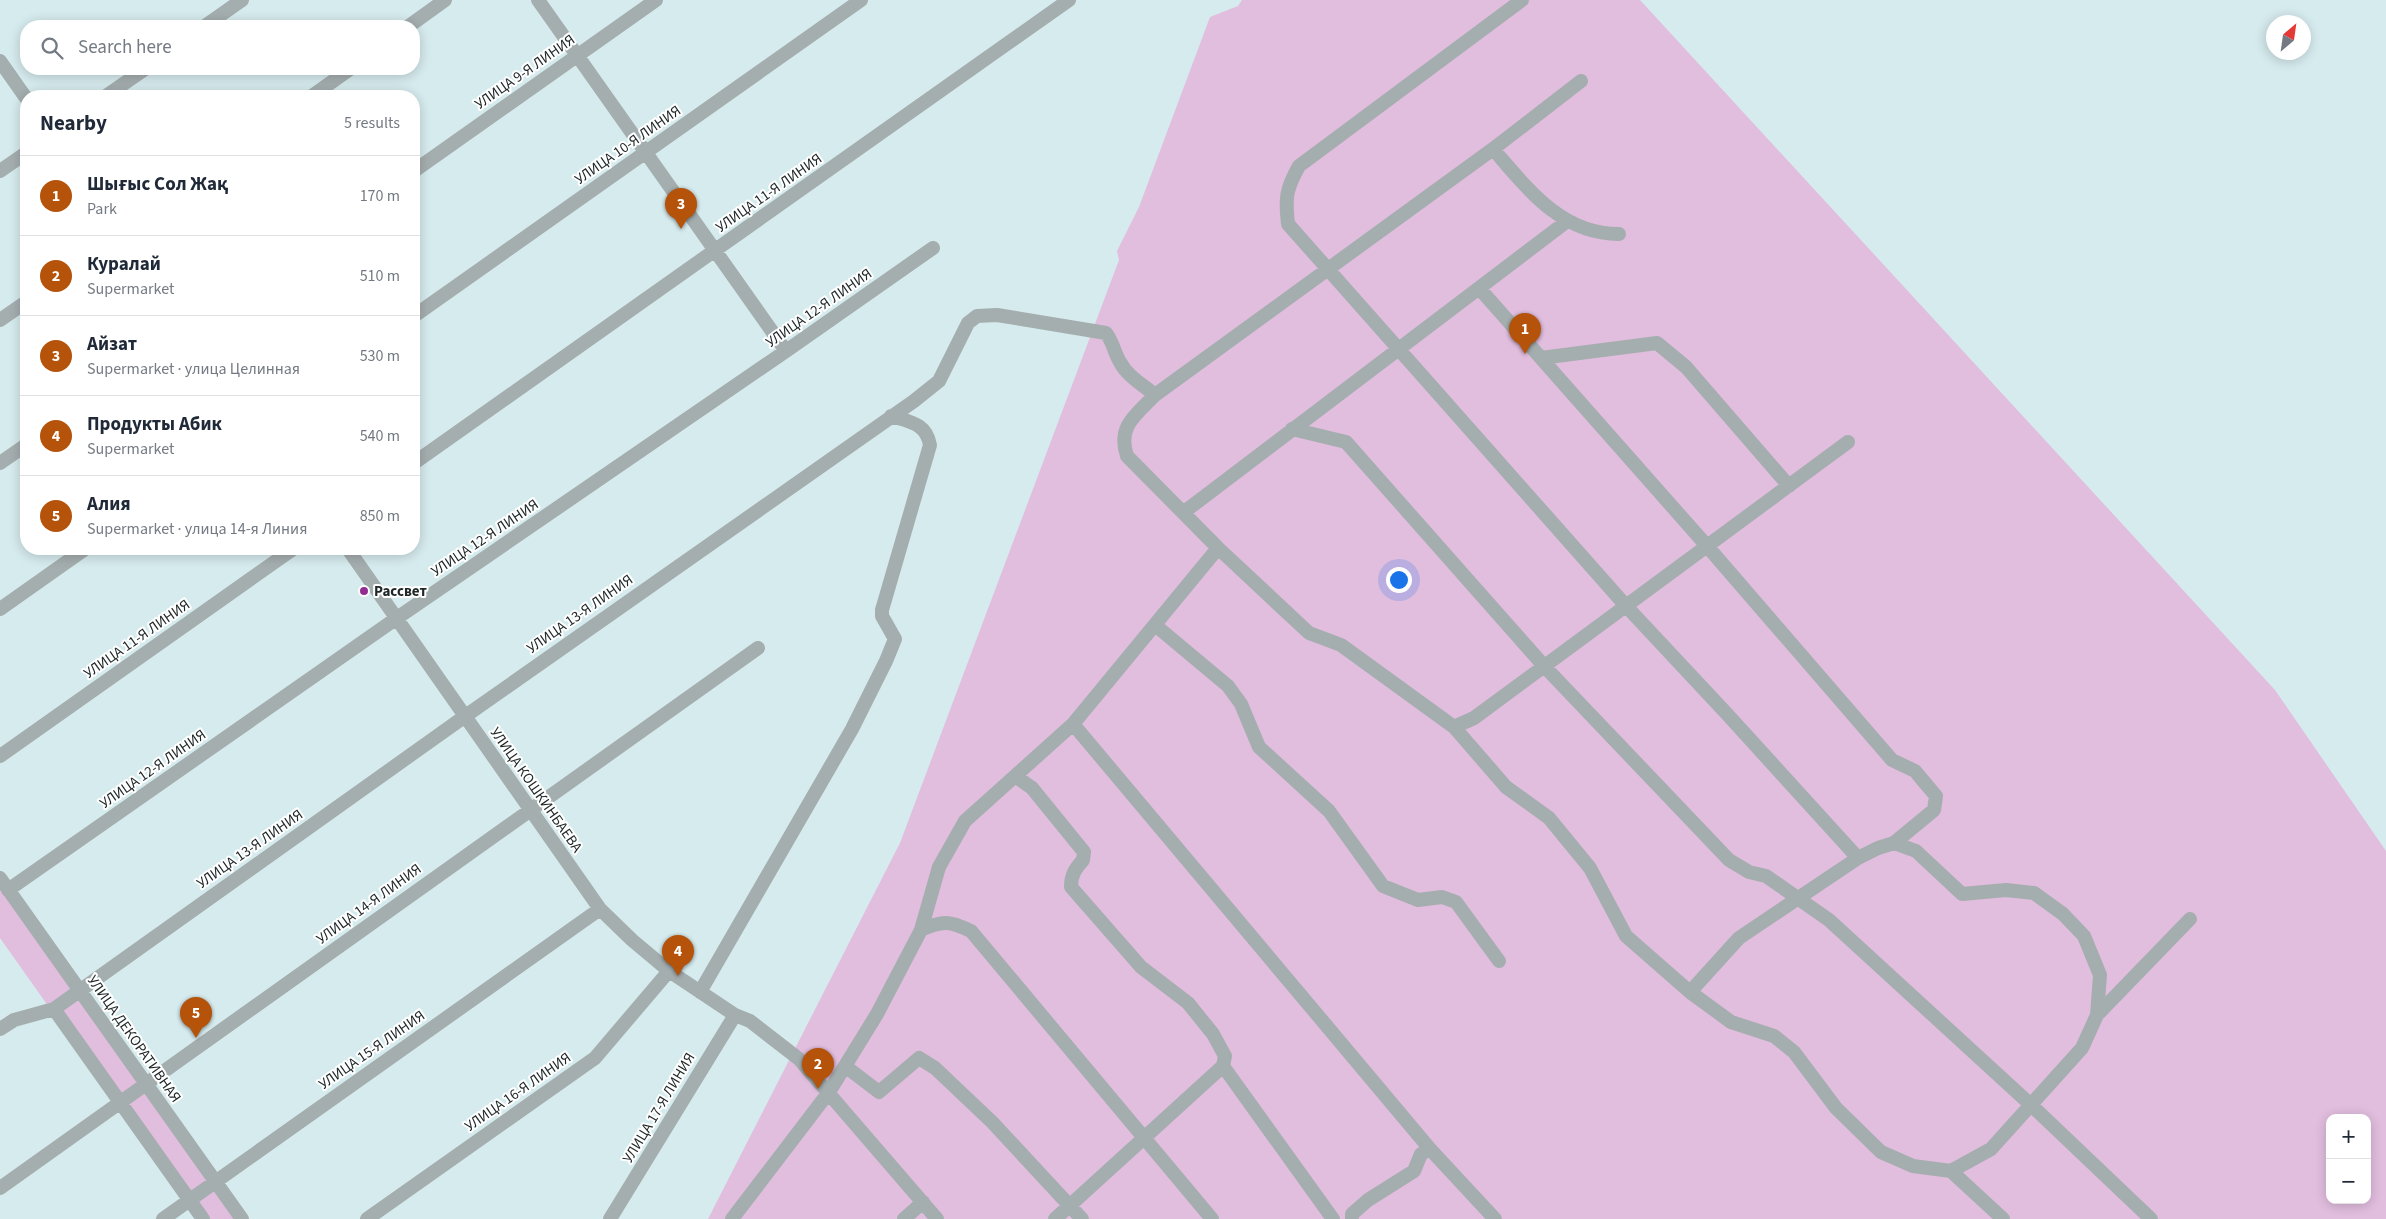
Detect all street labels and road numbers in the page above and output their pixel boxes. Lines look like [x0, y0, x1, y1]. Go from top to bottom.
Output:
street label: УЛИЦА 9-Я ЛИНИЯ [471, 30, 579, 114]
street label: УЛИЦА 10-Я ЛИНИЯ [571, 100, 685, 190]
street label: УЛИЦА 11-Я ЛИНИЯ [712, 148, 826, 238]
street label: УЛИЦА 12-Я ЛИНИЯ [762, 263, 876, 353]
street label: УЛИЦА 12-Я ЛИНИЯ [427, 494, 543, 582]
street label: УЛИЦА 13-Я ЛИНИЯ [523, 569, 637, 659]
street label: УЛИЦА 11-Я ЛИНИЯ [80, 594, 194, 684]
street label: УЛИЦА КОШКИНБАЕВА [485, 723, 588, 858]
street label: УЛИЦА 12-Я ЛИНИЯ [96, 724, 210, 814]
street label: УЛИЦА 13-Я ЛИНИЯ [193, 804, 307, 894]
street label: УЛИЦА 14-Я ЛИНИЯ [312, 859, 426, 949]
street label: УЛИЦА ДЕКОРАТИВНАЯ [82, 971, 186, 1107]
street label: УЛИЦА 15-Я ЛИНИЯ [315, 1005, 429, 1095]
street label: УЛИЦА 16-Я ЛИНИЯ [461, 1047, 575, 1137]
street label: УЛИЦА 17-Я ЛИНИЯ [618, 1049, 700, 1167]

